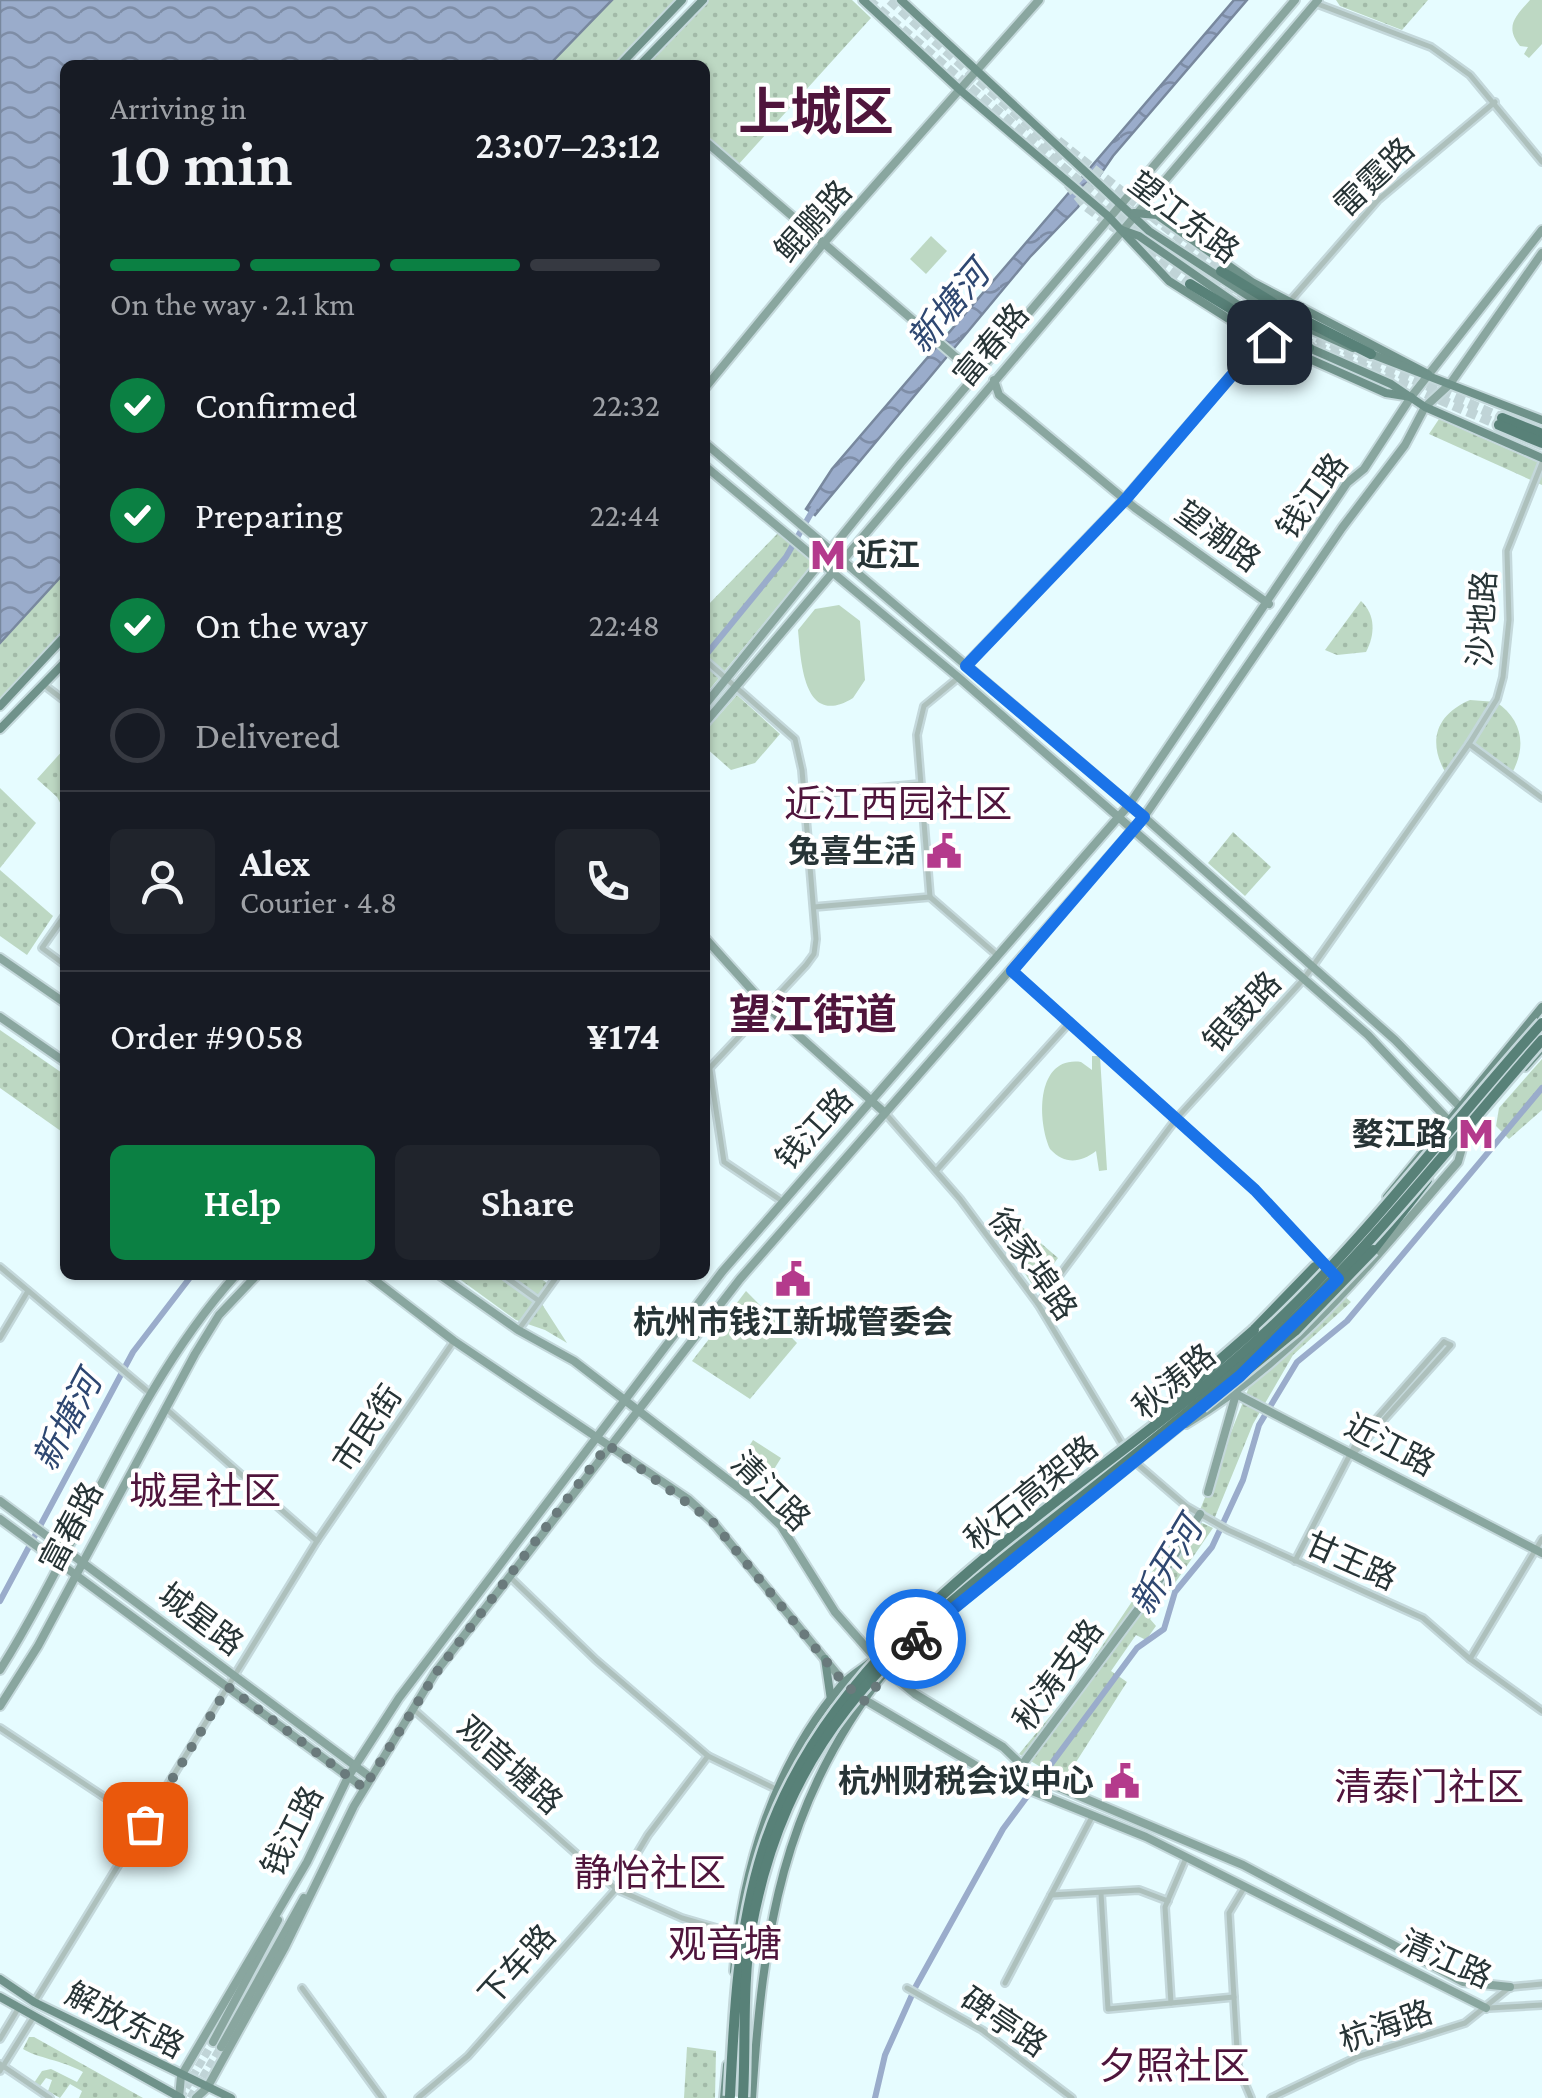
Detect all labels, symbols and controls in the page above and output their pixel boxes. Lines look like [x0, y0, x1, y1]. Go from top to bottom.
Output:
district label: 上城区 [738, 83, 894, 141]
text: Arriving in [110, 90, 247, 126]
text: 23:07–23:12 [475, 124, 660, 166]
text: 10 min [110, 127, 293, 199]
street label: 雷霆路 [1327, 131, 1421, 223]
street label: 望江东路 [1122, 164, 1246, 270]
street label: 鲲鹏路 [767, 173, 859, 269]
water label: 新塘河 [900, 250, 1001, 360]
text: On the way · 2.1 km [110, 286, 355, 322]
street label: 富春路 [946, 297, 1036, 393]
pin [1227, 300, 1312, 385]
icon: home [1242, 315, 1297, 370]
icon: check [110, 378, 165, 433]
text: Confirmed [195, 384, 358, 426]
text: 22:32 [592, 387, 660, 423]
street label: 钱江路 [1269, 447, 1355, 545]
icon: check [110, 488, 165, 543]
street label: 望潮路 [1169, 493, 1267, 579]
text: Preparing [195, 494, 343, 536]
text: 22:44 [590, 497, 660, 533]
metro station icon: 近江 [809, 536, 847, 574]
place label: 近江 [856, 537, 920, 573]
street label: 沙地路 [1462, 570, 1502, 668]
icon: check [110, 598, 165, 653]
text: On the way [195, 604, 367, 646]
text: 22:48 [589, 607, 660, 643]
text: Delivered [195, 714, 340, 756]
district label: 近江西园社区 [784, 783, 1012, 825]
button: person [110, 829, 215, 934]
button: phone [555, 829, 660, 934]
public building icon: 兔喜生活 [925, 832, 963, 870]
place label: 兔喜生活 [788, 833, 916, 869]
text: Alex [240, 842, 310, 884]
text: Courier · 4.8 [240, 884, 397, 920]
street label: 银鼓路 [1196, 965, 1288, 1059]
district label: 望江街道 [729, 991, 897, 1038]
text: Order #9058 [110, 1015, 304, 1057]
text: ¥174 [587, 1015, 660, 1057]
street label: 钱江路 [768, 1081, 860, 1177]
metro station icon: 婺江路 [1457, 1115, 1495, 1153]
place label: 婺江路 [1352, 1116, 1448, 1152]
button: Help [110, 1145, 375, 1260]
button: Share [395, 1145, 660, 1260]
street label: 徐家埠路 [982, 1201, 1084, 1327]
public building icon: 杭州市钱江新城管委会 [774, 1260, 812, 1298]
place label: 杭州市钱江新城管委会 [633, 1304, 953, 1340]
street label: 秋涛路 [1126, 1336, 1222, 1426]
water label: 新塘河 [26, 1360, 112, 1477]
street label: 市民街 [325, 1378, 409, 1478]
street label: 近江路 [1339, 1407, 1441, 1483]
street label: 秋石高架路 [957, 1429, 1105, 1557]
street label: 清江路 [724, 1444, 818, 1538]
district label: 城星社区 [129, 1470, 281, 1512]
street label: 富春路 [33, 1476, 109, 1578]
water label: 新开河 [1123, 1506, 1213, 1621]
street label: 甘王路 [1300, 1525, 1402, 1597]
street label: 城星路 [152, 1576, 250, 1662]
courier [866, 1589, 966, 1689]
icon: bike [889, 1612, 944, 1667]
street label: 秋涛支路 [1006, 1613, 1110, 1737]
street label: 观音塘路 [450, 1709, 570, 1821]
public building icon: 杭州财税会议中心 [1103, 1762, 1141, 1800]
place label: 杭州财税会议中心 [838, 1763, 1094, 1799]
district label: 清泰门社区 [1334, 1766, 1524, 1808]
street label: 钱江路 [254, 1780, 330, 1882]
pin [103, 1782, 188, 1867]
icon: bag [118, 1797, 173, 1852]
district label: 静怡社区 [574, 1852, 726, 1894]
street label: 下车路 [471, 1917, 563, 2013]
district label: 观音塘 [668, 1923, 782, 1965]
street label: 清江路 [1395, 1923, 1497, 1995]
street label: 解放东路 [60, 1975, 190, 2065]
street label: 碑亭路 [954, 1980, 1054, 2064]
street label: 杭海路 [1335, 1993, 1437, 2059]
district label: 夕照社区 [1098, 2045, 1250, 2087]

